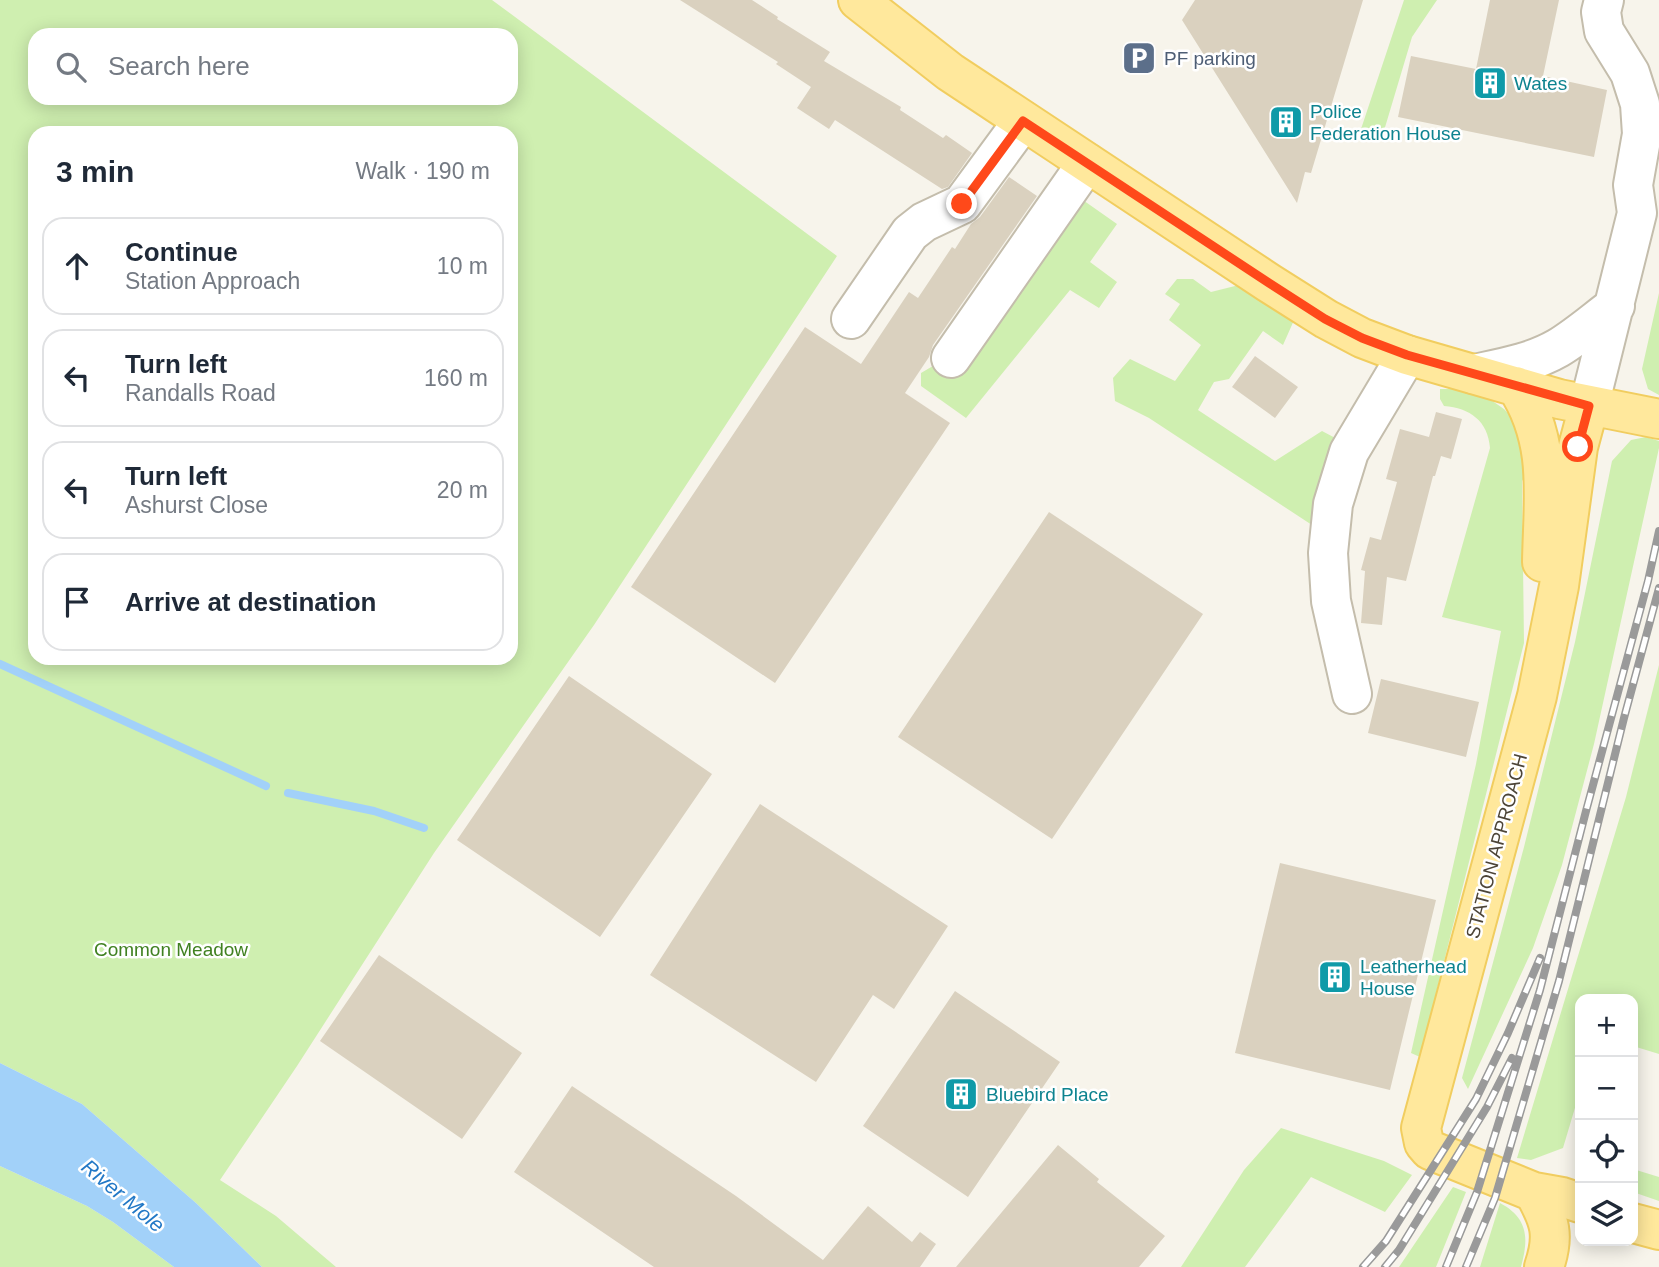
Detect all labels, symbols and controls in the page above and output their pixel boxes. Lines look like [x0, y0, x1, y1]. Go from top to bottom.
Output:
search box [28, 28, 518, 105]
parking icon: PF parking [1120, 39, 1158, 77]
icon: search [52, 48, 90, 86]
place label: PF parking [1164, 48, 1256, 69]
text: Search here [108, 51, 250, 81]
building icon: Wates [1471, 64, 1509, 102]
place label: Wates [1514, 73, 1567, 94]
place label: Police Federation House [1310, 101, 1461, 144]
building icon: Police Federation House [1267, 103, 1305, 141]
text: 3 min [56, 155, 134, 188]
text: Walk · 190 m [355, 158, 490, 184]
route end [946, 188, 977, 219]
text: Continue [125, 237, 238, 267]
icon: ahead [58, 247, 96, 285]
text: 10 m [437, 253, 488, 279]
text: Station Approach [125, 268, 300, 294]
text: Turn left [125, 349, 227, 379]
icon: left [58, 359, 96, 397]
text: 160 m [424, 365, 488, 391]
text: Randalls Road [125, 380, 276, 406]
route start [1562, 431, 1593, 462]
text: Turn left [125, 461, 227, 491]
icon: left [58, 471, 96, 509]
text: 20 m [437, 477, 488, 503]
text: Ashurst Close [125, 492, 268, 518]
icon: arrive [58, 583, 96, 621]
text: Arrive at destination [125, 587, 376, 617]
street label: STATION APPROACH [1462, 751, 1531, 941]
park label: Common Meadow [94, 939, 248, 960]
place label: Leatherhead House [1360, 956, 1467, 999]
building icon: Leatherhead House [1316, 958, 1354, 996]
map controls [1575, 994, 1638, 1246]
button: + [1575, 994, 1638, 1057]
button: − [1575, 1057, 1638, 1120]
building icon: Bluebird Place [942, 1075, 980, 1113]
place label: Bluebird Place [986, 1084, 1109, 1105]
button: locate [1575, 1120, 1638, 1183]
water label: River Mole [77, 1155, 169, 1237]
button: layers [1575, 1183, 1638, 1246]

